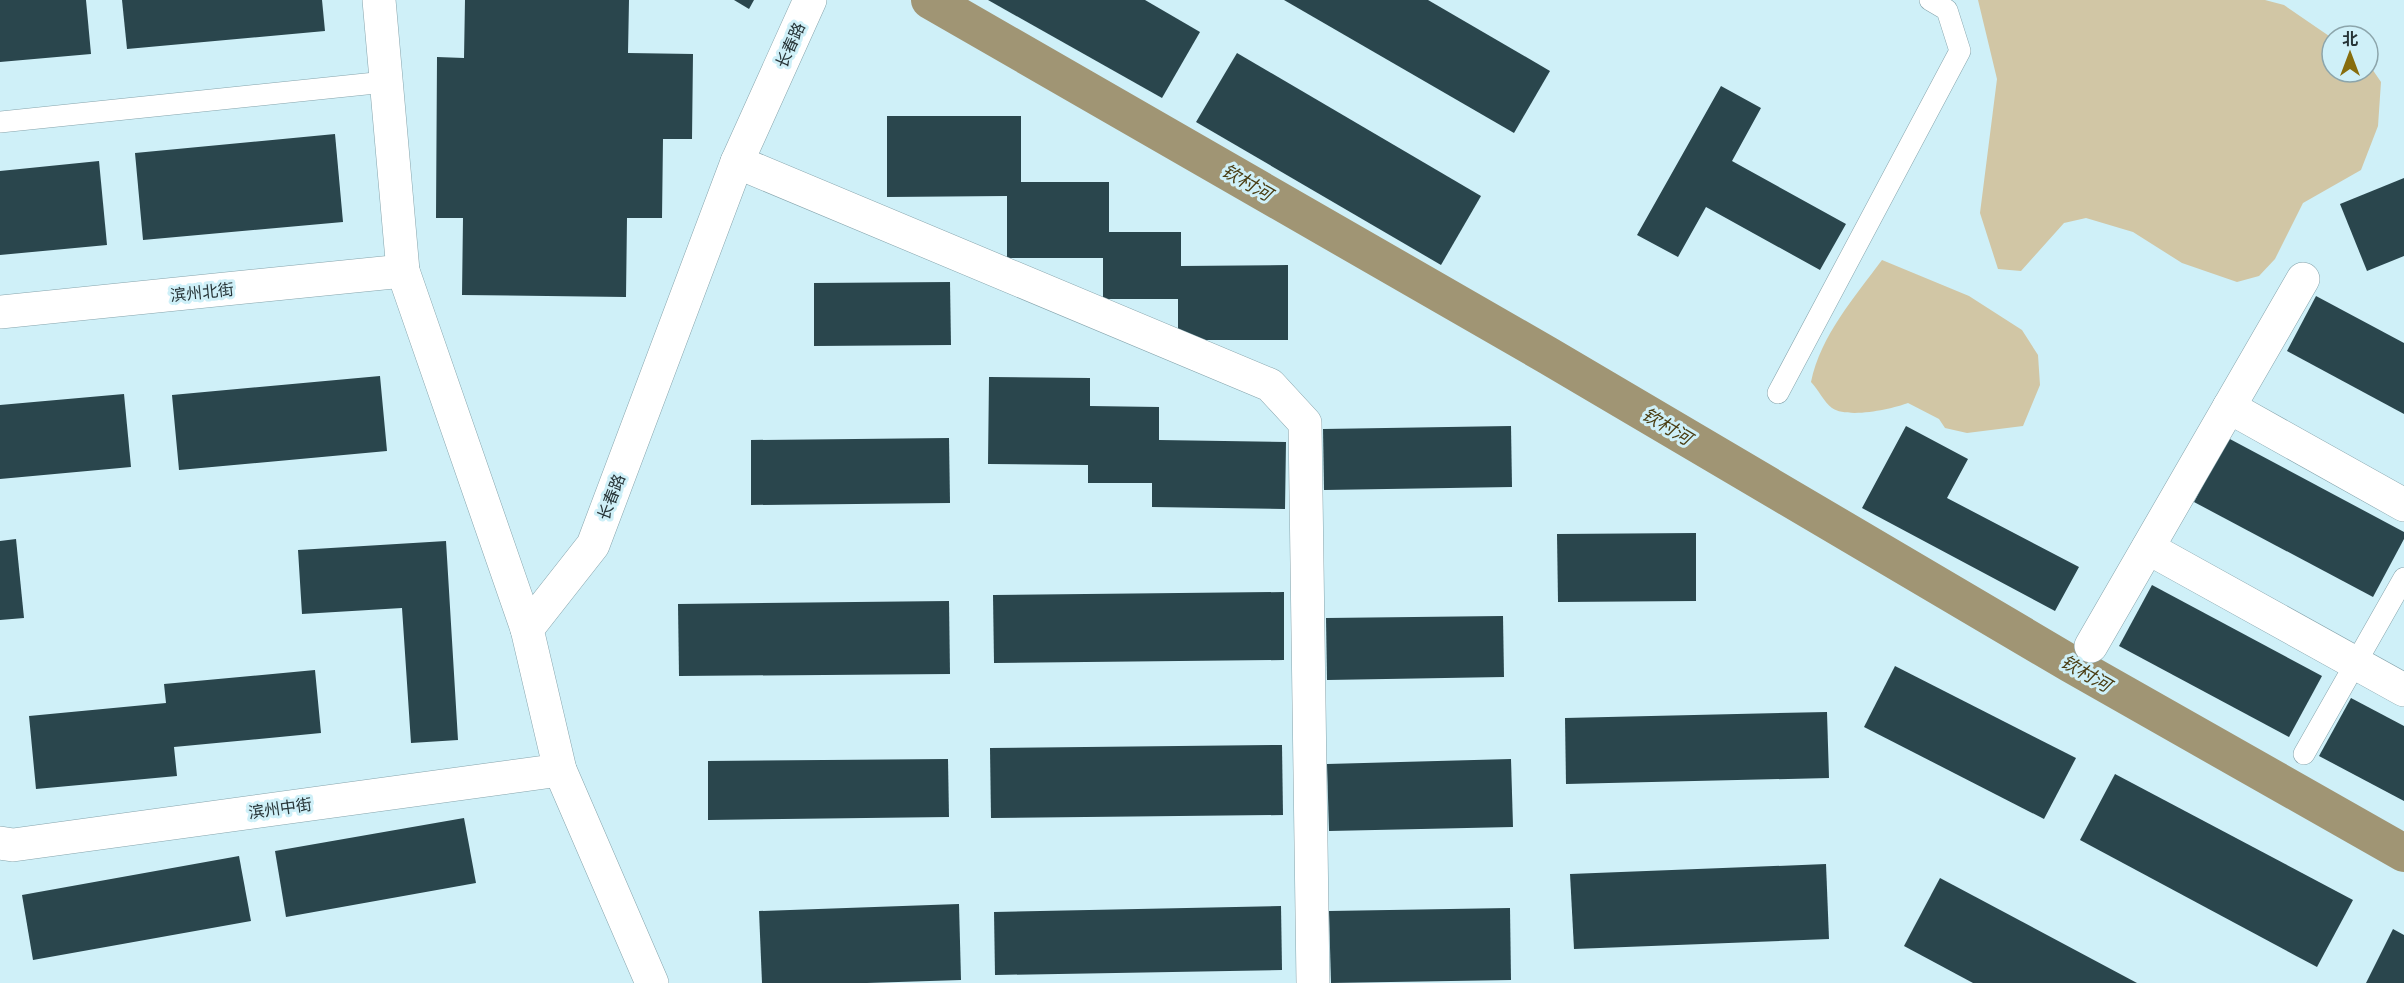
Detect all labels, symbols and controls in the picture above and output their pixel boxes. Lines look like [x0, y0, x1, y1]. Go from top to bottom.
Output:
street label: 长春路 [771, 19, 809, 71]
north arrow [2320, 24, 2380, 84]
text: 北 [2342, 29, 2358, 49]
water label: 钦村河 [1218, 159, 1279, 207]
street label: 滨州北街 [169, 279, 235, 305]
water label: 钦村河 [1638, 402, 1699, 451]
street label: 长春路 [593, 471, 629, 523]
water label: 钦村河 [2057, 650, 2118, 698]
street label: 滨州中街 [247, 794, 313, 822]

